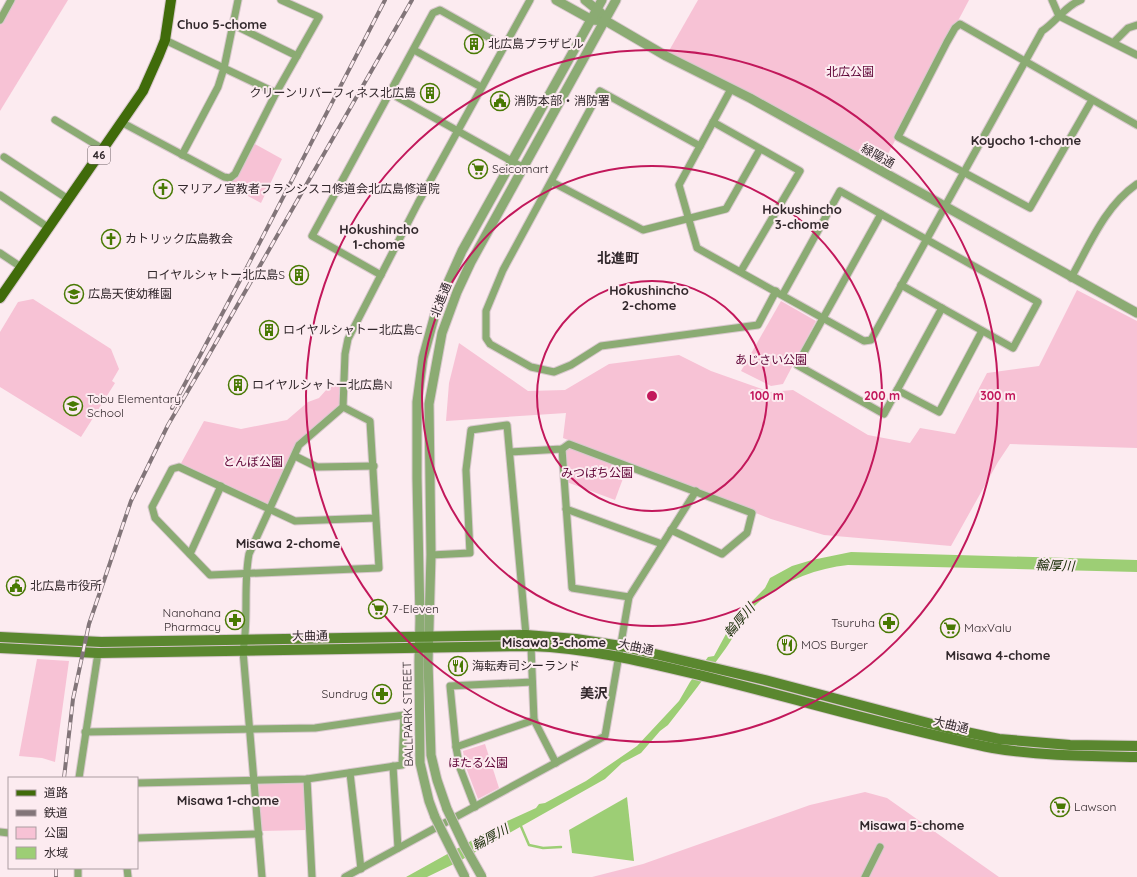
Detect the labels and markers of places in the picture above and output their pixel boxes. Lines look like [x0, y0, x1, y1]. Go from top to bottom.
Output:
building icon: 北広島プラザビル [463, 33, 485, 55]
place label: 北広島プラザビル [488, 36, 584, 51]
building icon: クリーンリバーフィネス北広島 [419, 82, 441, 104]
place label: クリーンリバーフィネス北広島 [250, 85, 416, 100]
public building icon: 消防本部・消防署 [489, 90, 511, 112]
place label: 消防本部・消防署 [514, 93, 610, 108]
supermarket icon: Seicomart [467, 158, 489, 180]
place label: Seicomart [492, 161, 548, 176]
church icon: マリアノ宣教者フランシスコ修道会北広島修道院 [152, 178, 174, 200]
place label: マリアノ宣教者フランシスコ修道会北広島修道院 [177, 181, 440, 196]
church icon: カトリック広島教会 [100, 228, 122, 250]
place label: カトリック広島教会 [125, 231, 233, 246]
building icon: ロイヤルシャトー北広島S [288, 264, 310, 286]
place label: ロイヤルシャトー北広島S [147, 267, 285, 282]
school or university icon: 広島天使幼稚園 [63, 283, 85, 305]
place label: 広島天使幼稚園 [88, 286, 172, 301]
building icon: ロイヤルシャトー北広島C [258, 319, 280, 341]
place label: ロイヤルシャトー北広島C [283, 322, 423, 337]
building icon: ロイヤルシャトー北広島N [227, 374, 249, 396]
place label: ロイヤルシャトー北広島N [252, 377, 392, 392]
centre of rings [645, 389, 659, 403]
place label: Tobu Elementary School [87, 391, 181, 420]
school or university icon: Tobu Elementary School [62, 395, 84, 417]
public building icon: 北広島市役所 [5, 575, 27, 597]
place label: 北広島市役所 [30, 578, 102, 593]
supermarket icon: 7-Eleven [367, 598, 389, 620]
place label: 7-Eleven [392, 601, 439, 616]
place label: Nanohana Pharmacy [163, 605, 221, 634]
pharmacy icon: Nanohana Pharmacy [224, 609, 246, 631]
pharmacy icon: Tsuruha [878, 612, 900, 634]
place label: Tsuruha [831, 615, 875, 630]
supermarket icon: MaxValu [939, 617, 961, 639]
place label: MaxValu [964, 620, 1012, 635]
restaurant icon: MOS Burger [776, 634, 798, 656]
place label: MOS Burger [801, 637, 868, 652]
restaurant icon: 海転寿司シーランド [447, 655, 469, 677]
place label: 海転寿司シーランド [472, 658, 580, 673]
pharmacy icon: Sundrug [371, 683, 393, 705]
place label: Sundrug [321, 686, 368, 701]
supermarket icon: Lawson [1049, 796, 1071, 818]
place label: Lawson [1074, 799, 1116, 814]

